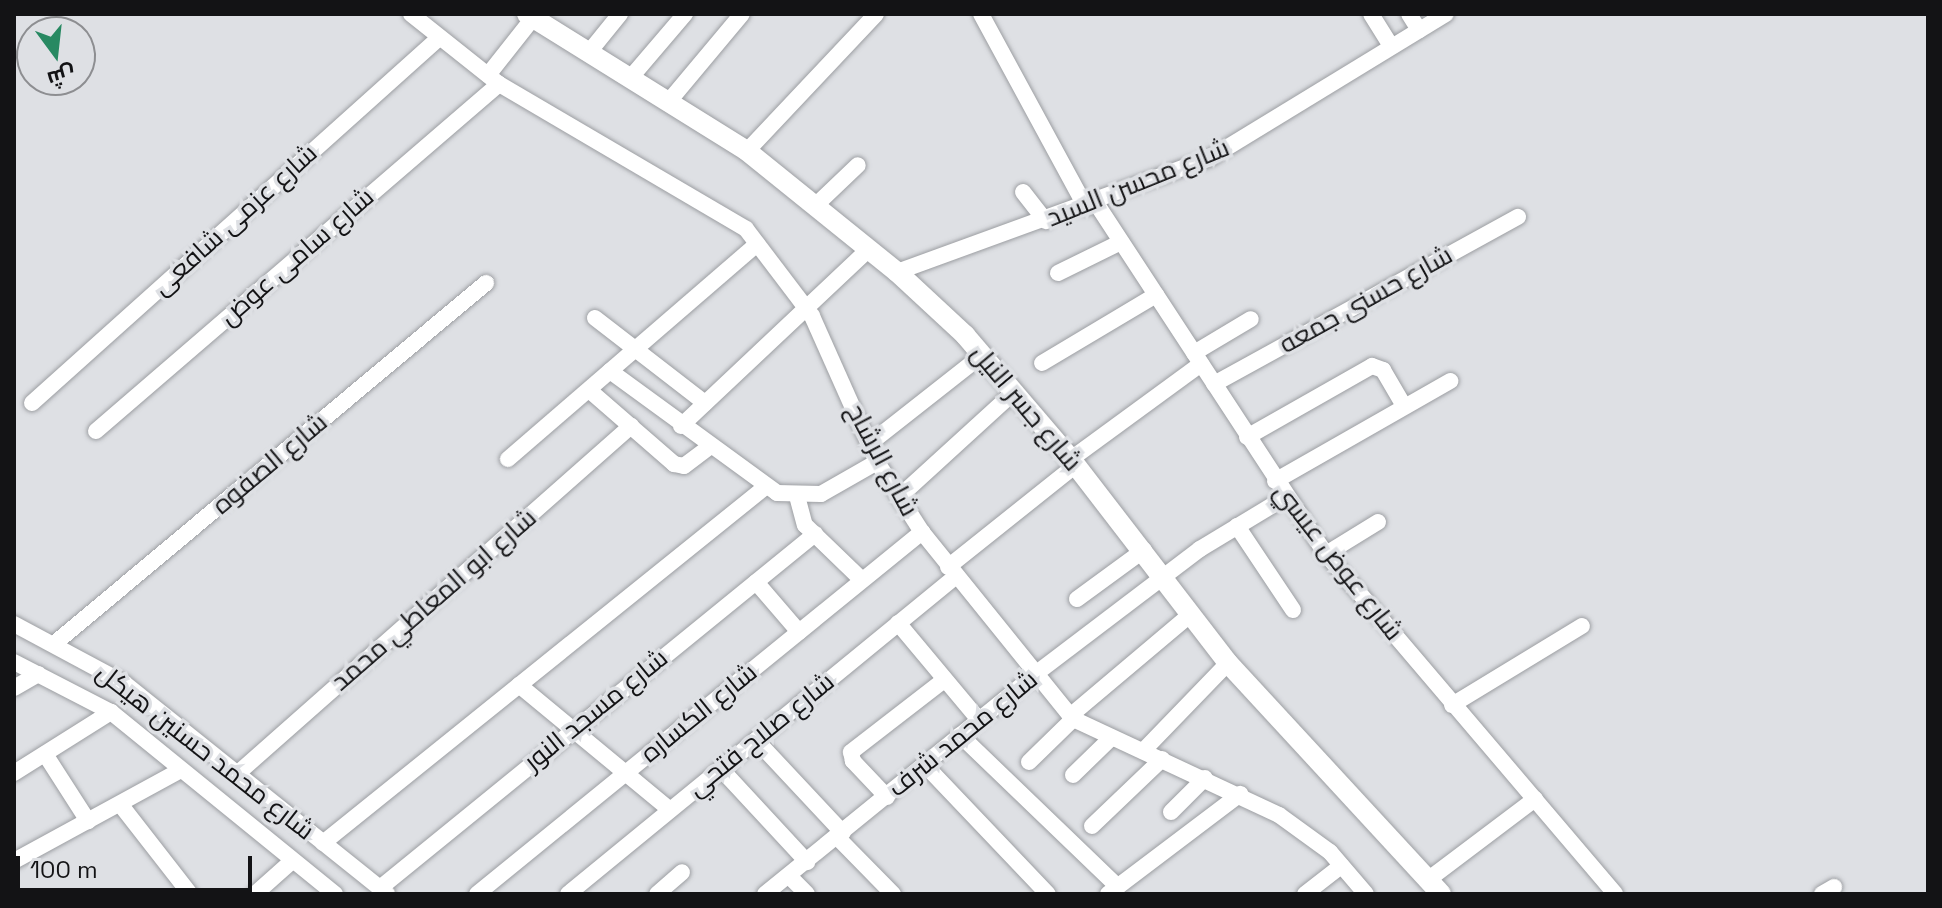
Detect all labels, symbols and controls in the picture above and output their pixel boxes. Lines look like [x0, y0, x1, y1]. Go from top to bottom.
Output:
north arrow [16, 16, 96, 96]
text: ش [44, 60, 79, 94]
street label: شارع محسن السيد [1042, 132, 1234, 234]
street label: شارع عزمى شافعى [146, 138, 324, 302]
street label: شارع سامى عوض [214, 182, 380, 332]
street label: شارع حسنى جمعه [1274, 240, 1458, 360]
street label: شارع جسر النيل [964, 338, 1088, 478]
street label: شارع الرشاح [839, 398, 925, 522]
street label: شارع الصفوه [206, 407, 334, 521]
street label: شارع عوض عيسي [1267, 477, 1409, 647]
street label: شارع ابو المعاطي محمد [325, 502, 543, 698]
street label: شارع مسجد النور [518, 642, 674, 778]
street label: شارع محمد حسنين هيكل [90, 657, 320, 847]
street label: شارع الكساره [635, 657, 763, 769]
street label: شارع محمد شرف [882, 664, 1044, 804]
street label: شارع صلاح فتحي [681, 666, 841, 804]
scale bar [20, 840, 256, 890]
text: 100 m [30, 854, 98, 885]

